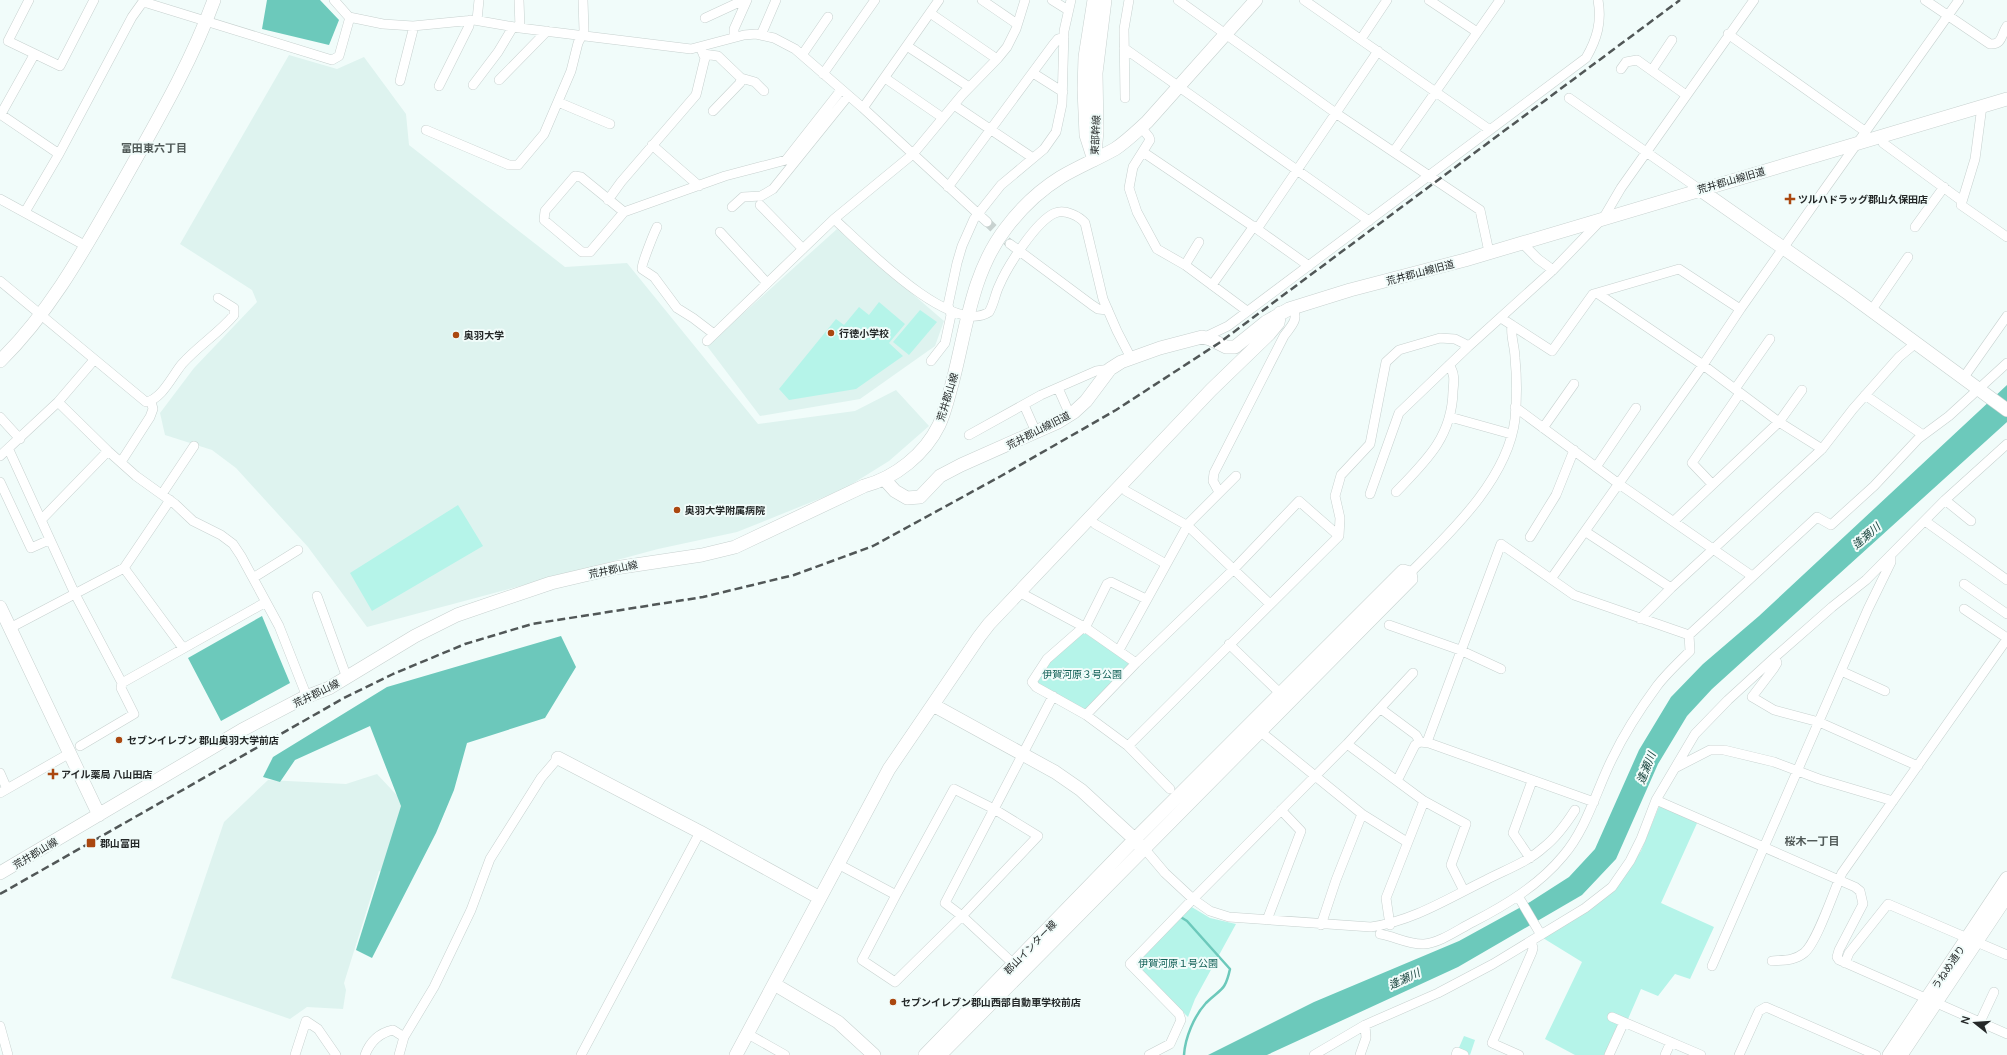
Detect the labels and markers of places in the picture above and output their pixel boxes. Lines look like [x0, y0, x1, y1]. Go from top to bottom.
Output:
place label: ツルハドラッグ郡山久保田店 [1798, 192, 1928, 206]
marker: ツルハドラッグ郡山久保田店 [1785, 194, 1795, 204]
place label: 行徳小学校 [839, 326, 889, 340]
place label: 奥羽大学 [464, 328, 504, 342]
marker: 行徳小学校 [826, 328, 836, 338]
marker: 奥羽大学 [451, 330, 461, 340]
place label: 奥羽大学附属病院 [685, 503, 765, 517]
marker: 奥羽大学附属病院 [672, 505, 682, 515]
place label: セブンイレブン 郡山奥羽大学前店 [127, 733, 279, 747]
marker: セブンイレブン 郡山奥羽大学前店 [114, 735, 124, 745]
place label: アイル薬局 八山田店 [61, 767, 153, 781]
marker: アイル薬局 八山田店 [48, 769, 58, 779]
place label: 郡山富田 [100, 836, 140, 850]
marker: 郡山富田 [85, 837, 97, 849]
place label: セブンイレブン郡山西部自動車学校前店 [901, 995, 1081, 1009]
marker: セブンイレブン郡山西部自動車学校前店 [888, 997, 898, 1007]

